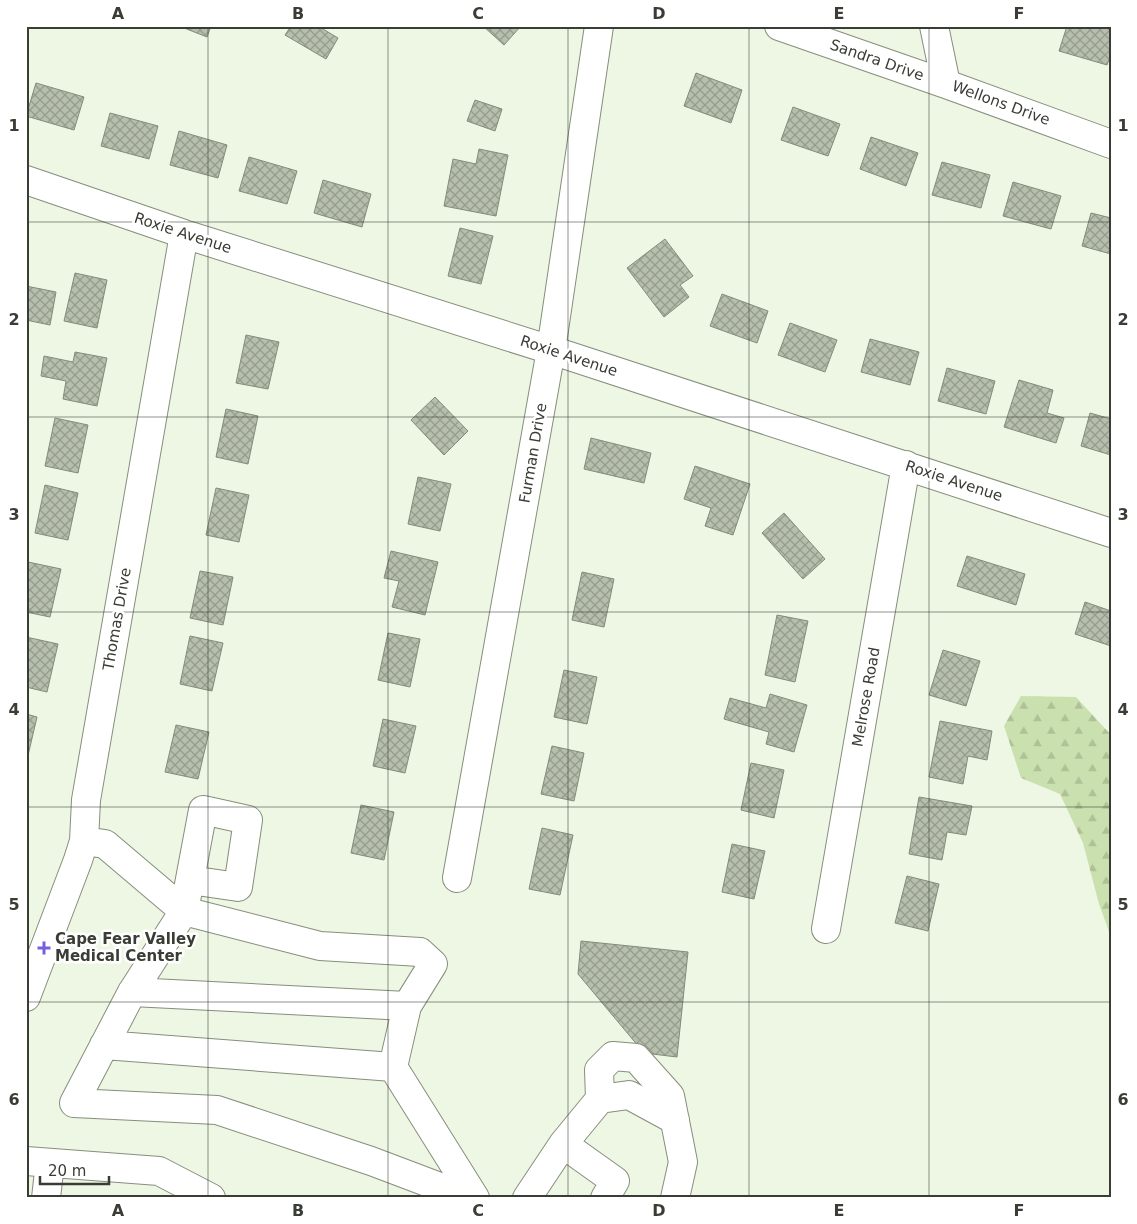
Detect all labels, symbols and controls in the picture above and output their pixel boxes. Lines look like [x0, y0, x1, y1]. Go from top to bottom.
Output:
text: A [112, 4, 125, 23]
text: B [292, 4, 304, 23]
text: C [472, 4, 484, 23]
text: D [652, 4, 666, 23]
text: E [834, 4, 844, 23]
text: F [1014, 4, 1024, 23]
street label: Sandra Drive [828, 36, 926, 84]
street label: Wellons Drive [950, 77, 1052, 129]
text: 1 [8, 116, 20, 135]
text: 1 [1117, 116, 1129, 135]
street label: Roxie Avenue [132, 209, 234, 257]
text: 2 [8, 310, 20, 329]
text: 2 [1117, 310, 1129, 329]
street label: Roxie Avenue [518, 332, 620, 380]
street label: Furman Drive [515, 402, 551, 504]
street label: Roxie Avenue [903, 457, 1005, 505]
text: 3 [8, 505, 20, 524]
text: 3 [1117, 505, 1129, 524]
street label: Thomas Drive [99, 566, 135, 673]
street label: Melrose Road [848, 646, 884, 748]
text: 4 [8, 700, 20, 719]
text: 4 [1117, 700, 1129, 719]
text: 5 [8, 895, 20, 914]
text: 5 [1117, 895, 1129, 914]
place label: Cape Fear Valley Medical Center [55, 930, 196, 965]
marker: Cape Fear Valley Medical Center [37, 941, 51, 955]
text: 6 [8, 1090, 20, 1109]
text: 6 [1117, 1090, 1129, 1109]
scale bar [40, 1154, 109, 1186]
text: 20 m [48, 1162, 86, 1180]
text: A [112, 1201, 125, 1220]
text: B [292, 1201, 304, 1220]
text: C [472, 1201, 484, 1220]
text: D [652, 1201, 666, 1220]
text: E [834, 1201, 844, 1220]
text: F [1014, 1201, 1024, 1220]

